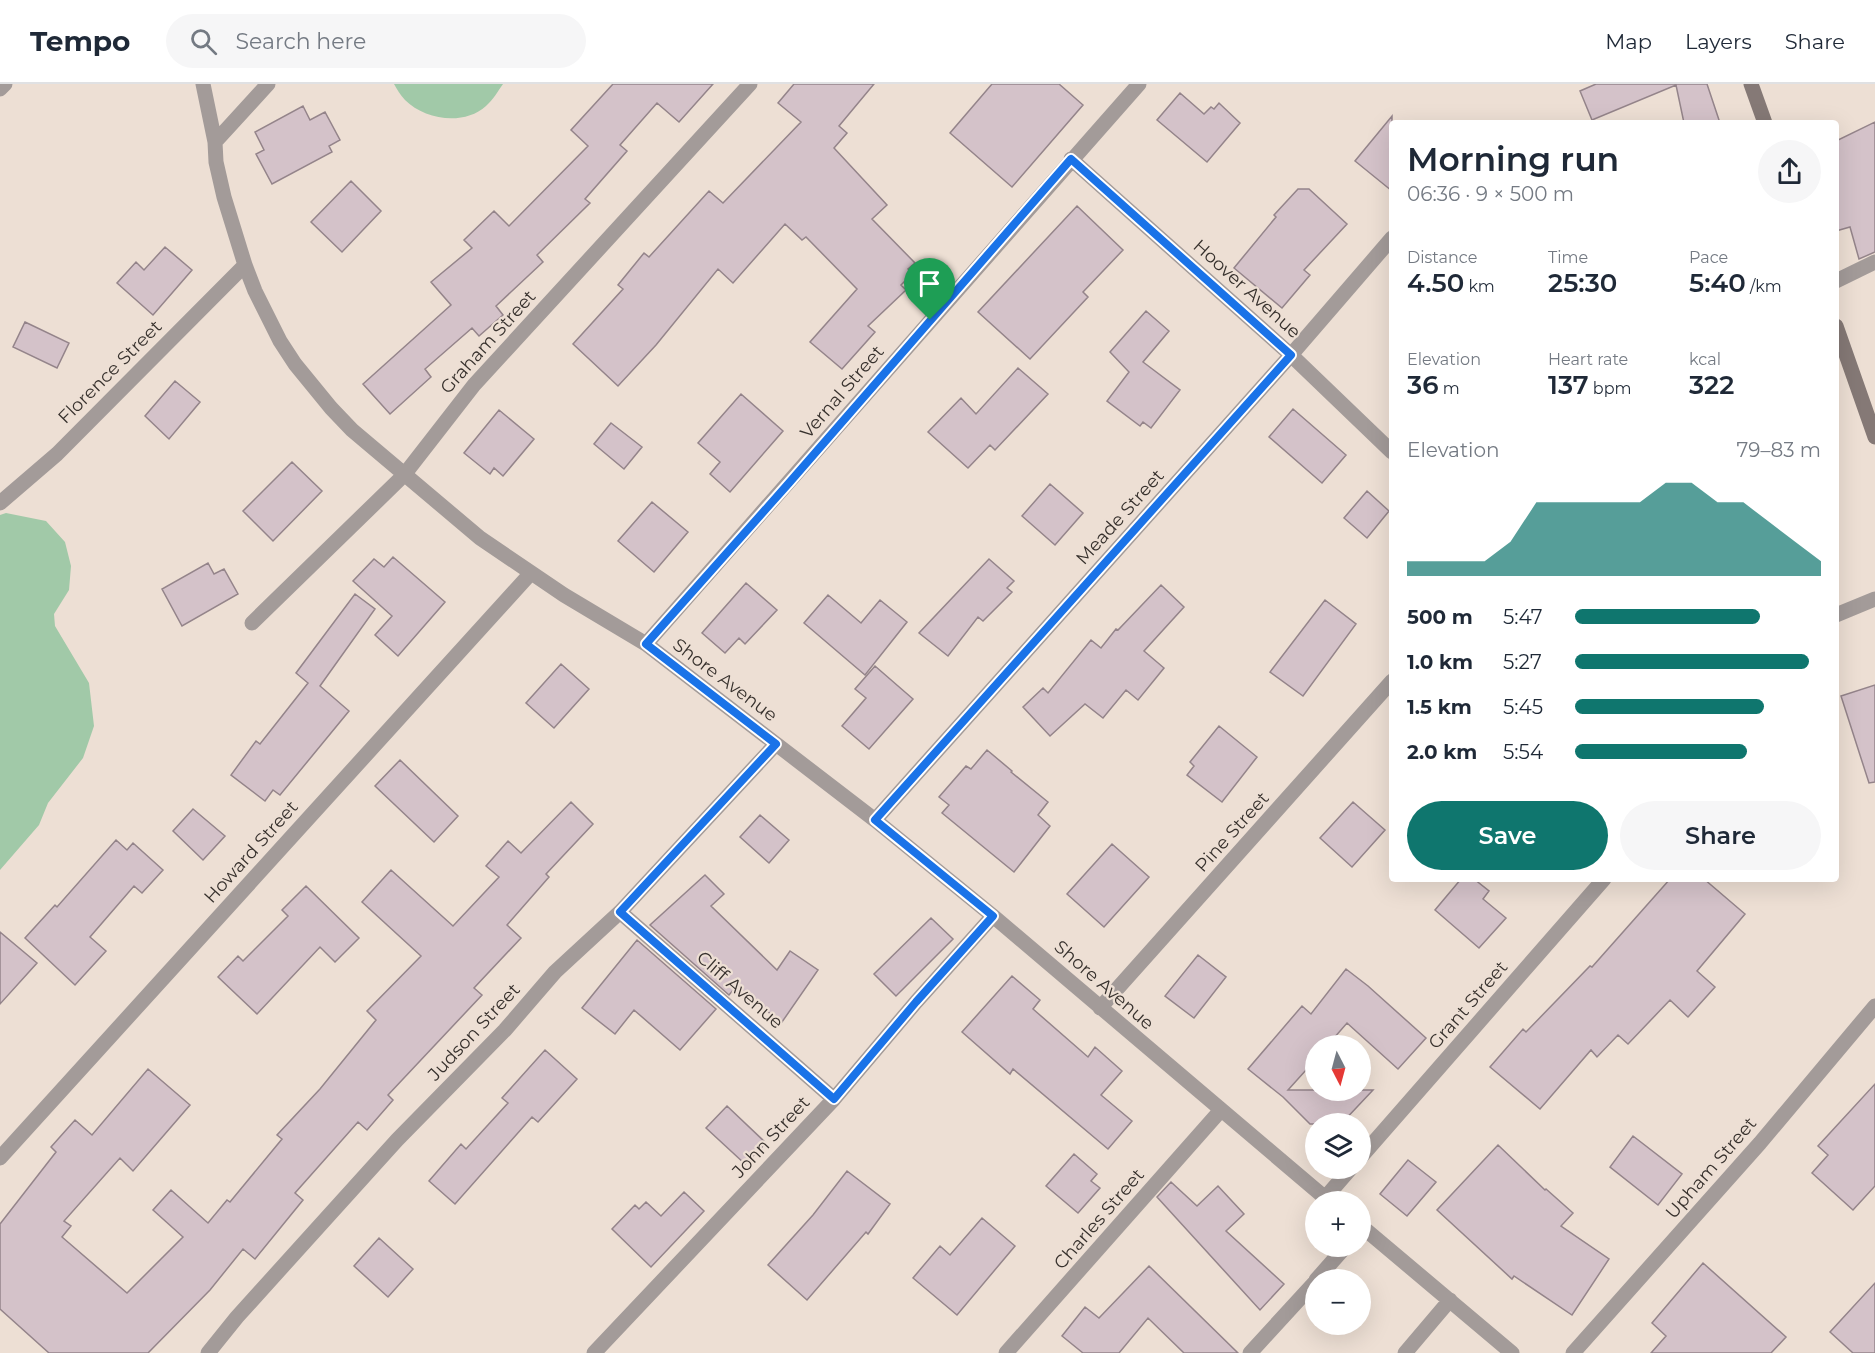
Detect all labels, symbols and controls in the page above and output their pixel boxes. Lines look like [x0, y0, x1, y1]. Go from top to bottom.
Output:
search box [166, 14, 586, 68]
text: Tempo [30, 24, 130, 58]
icon: search [187, 25, 220, 58]
text: Search here [235, 28, 366, 55]
text: Map [1605, 29, 1652, 54]
text: Layers [1685, 29, 1752, 54]
text: Share [1785, 29, 1845, 54]
text: Morning run [1407, 139, 1619, 179]
button: share [1758, 140, 1821, 203]
text: 06:36 · 9 × 500 m [1407, 182, 1574, 206]
street label: Hoover Avenue [1189, 235, 1305, 343]
text: Distance [1407, 248, 1477, 267]
text: Time [1548, 248, 1588, 267]
text: Pace [1689, 248, 1728, 267]
pin [904, 258, 955, 320]
icon: arrive [913, 267, 946, 300]
text: 4.50 [1407, 267, 1464, 299]
text: 25:30 [1548, 267, 1617, 299]
text: 5:40 [1689, 267, 1746, 299]
text: km [1464, 277, 1495, 296]
text: /km [1746, 277, 1782, 296]
street label: Graham Street [436, 286, 540, 398]
street label: Florence Street [54, 316, 166, 428]
street label: Vernal Street [796, 341, 888, 443]
text: Elevation [1407, 350, 1481, 369]
text: Heart rate [1548, 350, 1628, 369]
text: kcal [1689, 350, 1721, 369]
text: 36 [1407, 369, 1438, 401]
text: 137 [1548, 369, 1589, 401]
text: 322 [1689, 369, 1734, 401]
text: m [1438, 379, 1460, 398]
text: bpm [1589, 379, 1631, 398]
text: Elevation [1407, 438, 1499, 462]
text: 79–83 m [1736, 438, 1821, 462]
street label: Meade Street [1071, 465, 1169, 569]
text: 500 m [1407, 605, 1473, 629]
text: 5:47 [1503, 605, 1543, 629]
street label: Shore Avenue [668, 634, 782, 726]
text: 1.0 km [1407, 650, 1473, 674]
text: 5:27 [1503, 650, 1542, 674]
text: 1.5 km [1407, 695, 1472, 719]
text: 5:45 [1503, 695, 1543, 719]
text: 2.0 km [1407, 740, 1477, 764]
text: 5:54 [1503, 740, 1543, 764]
street label: Pine Street [1190, 787, 1274, 877]
street label: Howard Street [199, 796, 303, 908]
button: Save [1407, 801, 1608, 870]
button: Share [1620, 801, 1821, 870]
street label: Shore Avenue [1050, 936, 1158, 1034]
street label: Cliff Avenue [692, 946, 788, 1034]
street label: Grant Street [1424, 956, 1512, 1054]
street label: Judson Street [423, 979, 525, 1086]
north arrow [1305, 1035, 1371, 1101]
map controls [1305, 1035, 1371, 1335]
street label: John Street [727, 1092, 814, 1183]
button: layers [1305, 1113, 1371, 1179]
street label: Upham Street [1661, 1113, 1761, 1223]
street label: Charles Street [1049, 1164, 1149, 1274]
button: + [1305, 1191, 1371, 1257]
button: − [1305, 1269, 1371, 1335]

